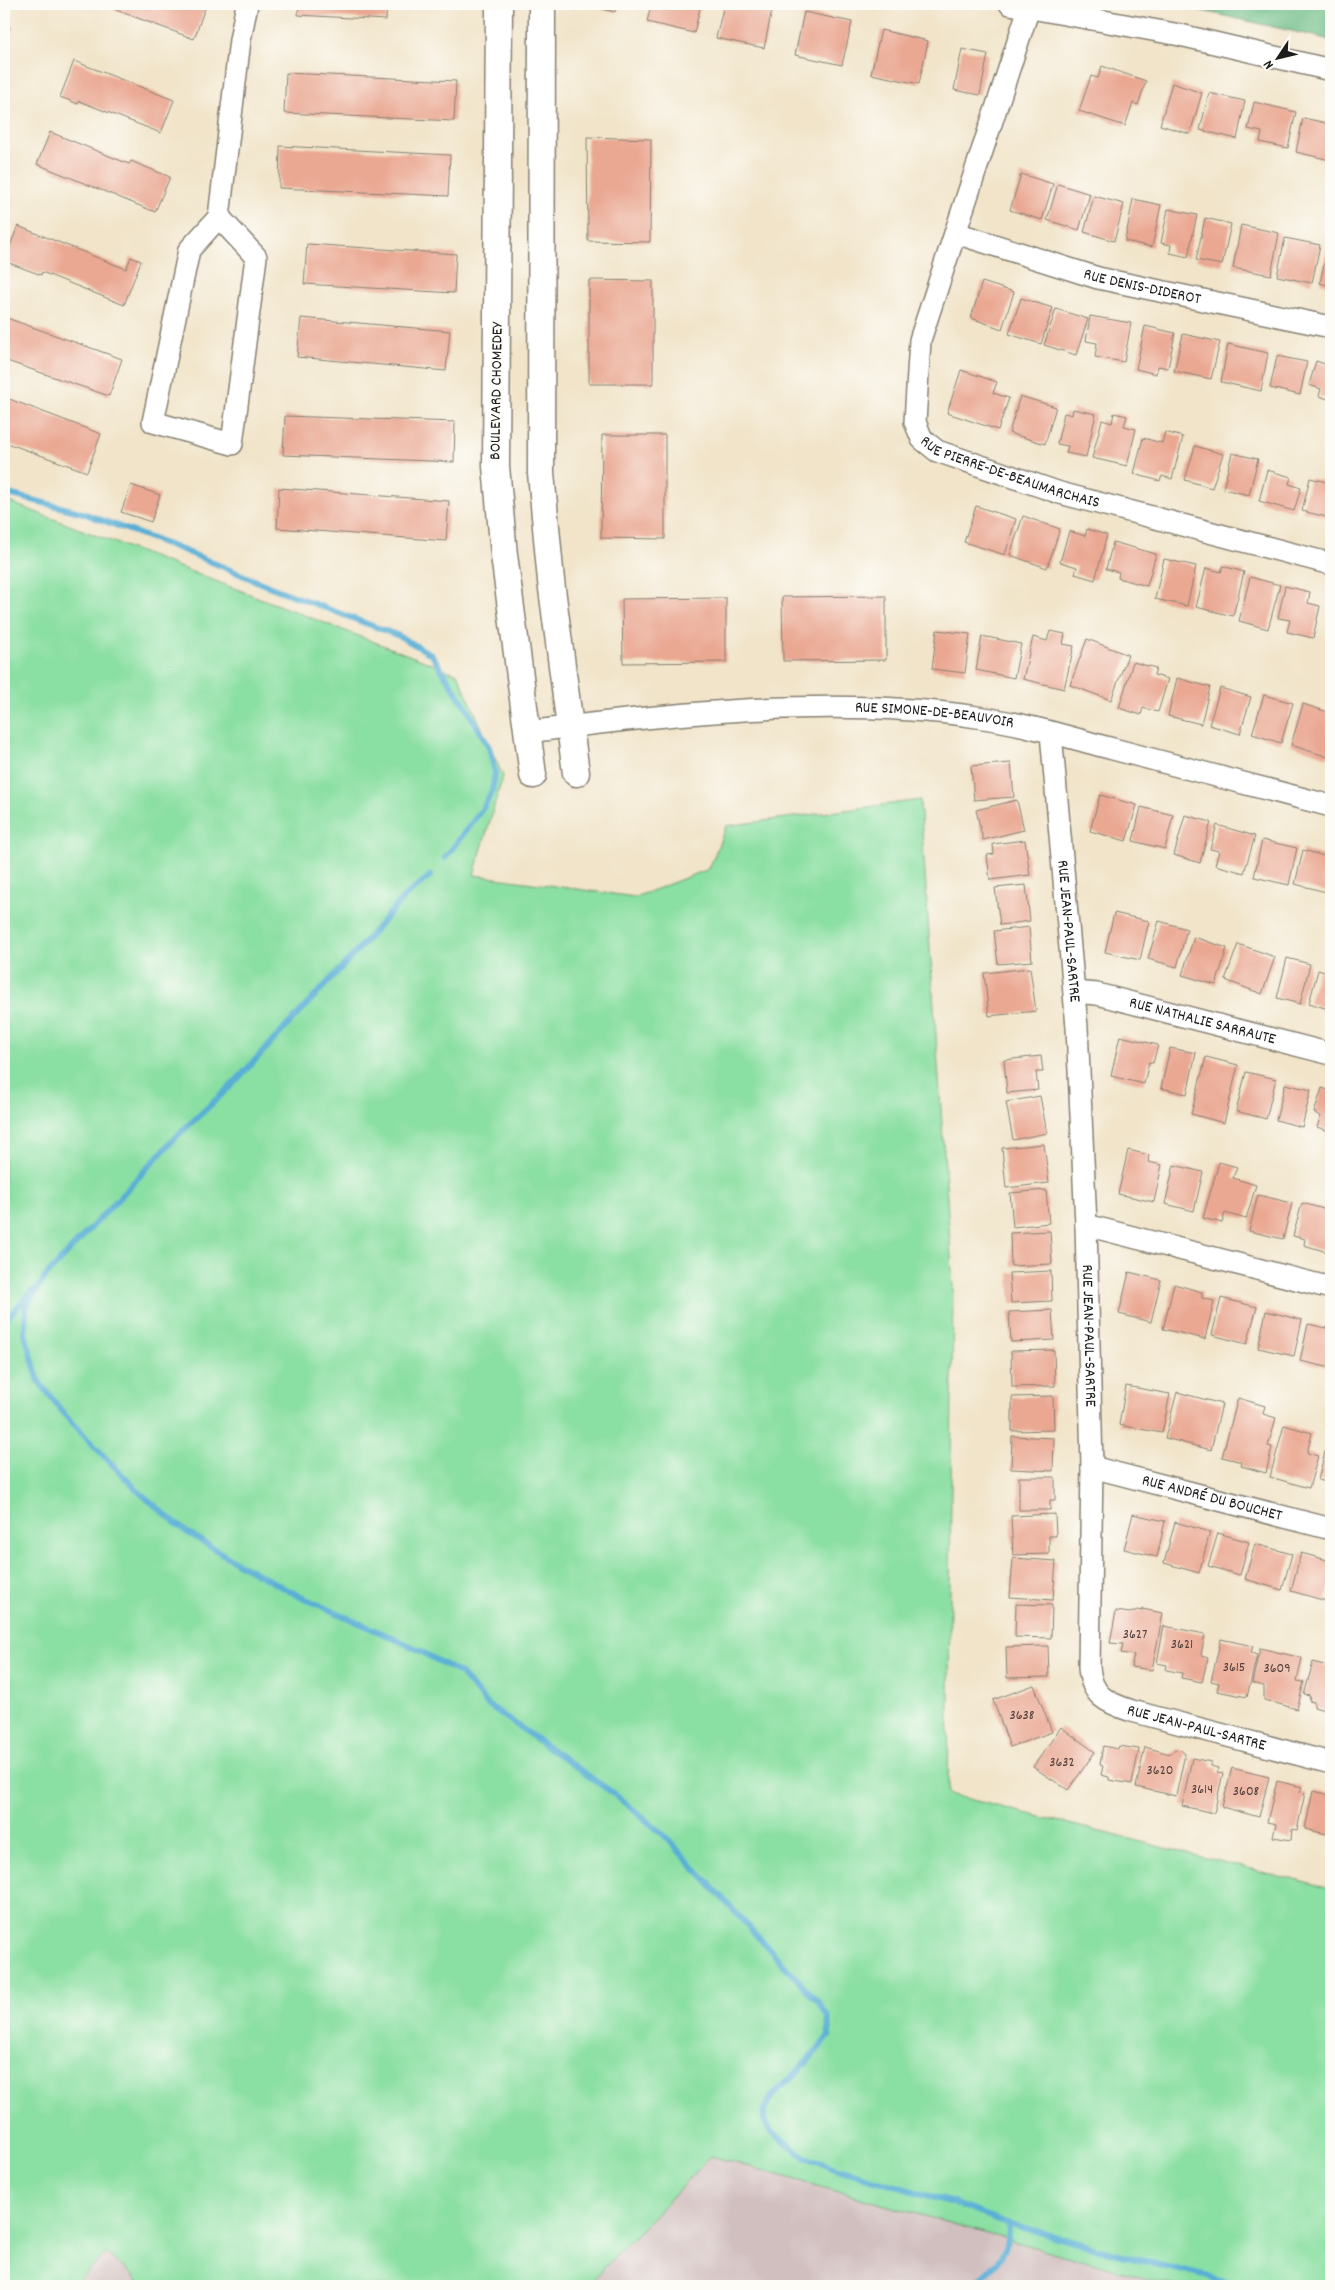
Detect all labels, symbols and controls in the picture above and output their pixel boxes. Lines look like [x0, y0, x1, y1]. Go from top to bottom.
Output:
north arrow [1252, 32, 1302, 82]
text: N [1259, 56, 1279, 73]
street label: RUE DENIS-DIDEROT [1080, 263, 1204, 311]
street label: BOULEVARD CHOMEDEY [484, 321, 510, 460]
street label: RUE PIERRE-DE-BEAUMARCHAIS [915, 430, 1102, 514]
street label: RUE SIMONE-DE-BEAUVOIR [855, 696, 1016, 735]
street label: RUE JEAN-PAUL-SARTRE [1051, 859, 1086, 1004]
street label: RUE NATHALIE SARRAUTE [1127, 991, 1279, 1051]
street label: RUE JEAN-PAUL-SARTRE [1075, 1264, 1102, 1408]
street label: RUE ANDRÉ DU BOUCHET [1139, 1469, 1285, 1528]
house number: 3627 [1123, 1625, 1147, 1645]
house number: 3621 [1171, 1635, 1193, 1655]
house number: 3615 [1223, 1658, 1245, 1678]
house number: 3609 [1263, 1659, 1291, 1679]
street label: RUE JEAN-PAUL-SARTRE [1124, 1699, 1269, 1757]
house number: 3638 [1010, 1706, 1035, 1726]
house number: 3632 [1049, 1753, 1075, 1773]
house number: 3620 [1147, 1761, 1173, 1781]
house number: 3614 [1191, 1780, 1213, 1800]
house number: 3608 [1233, 1782, 1260, 1802]

